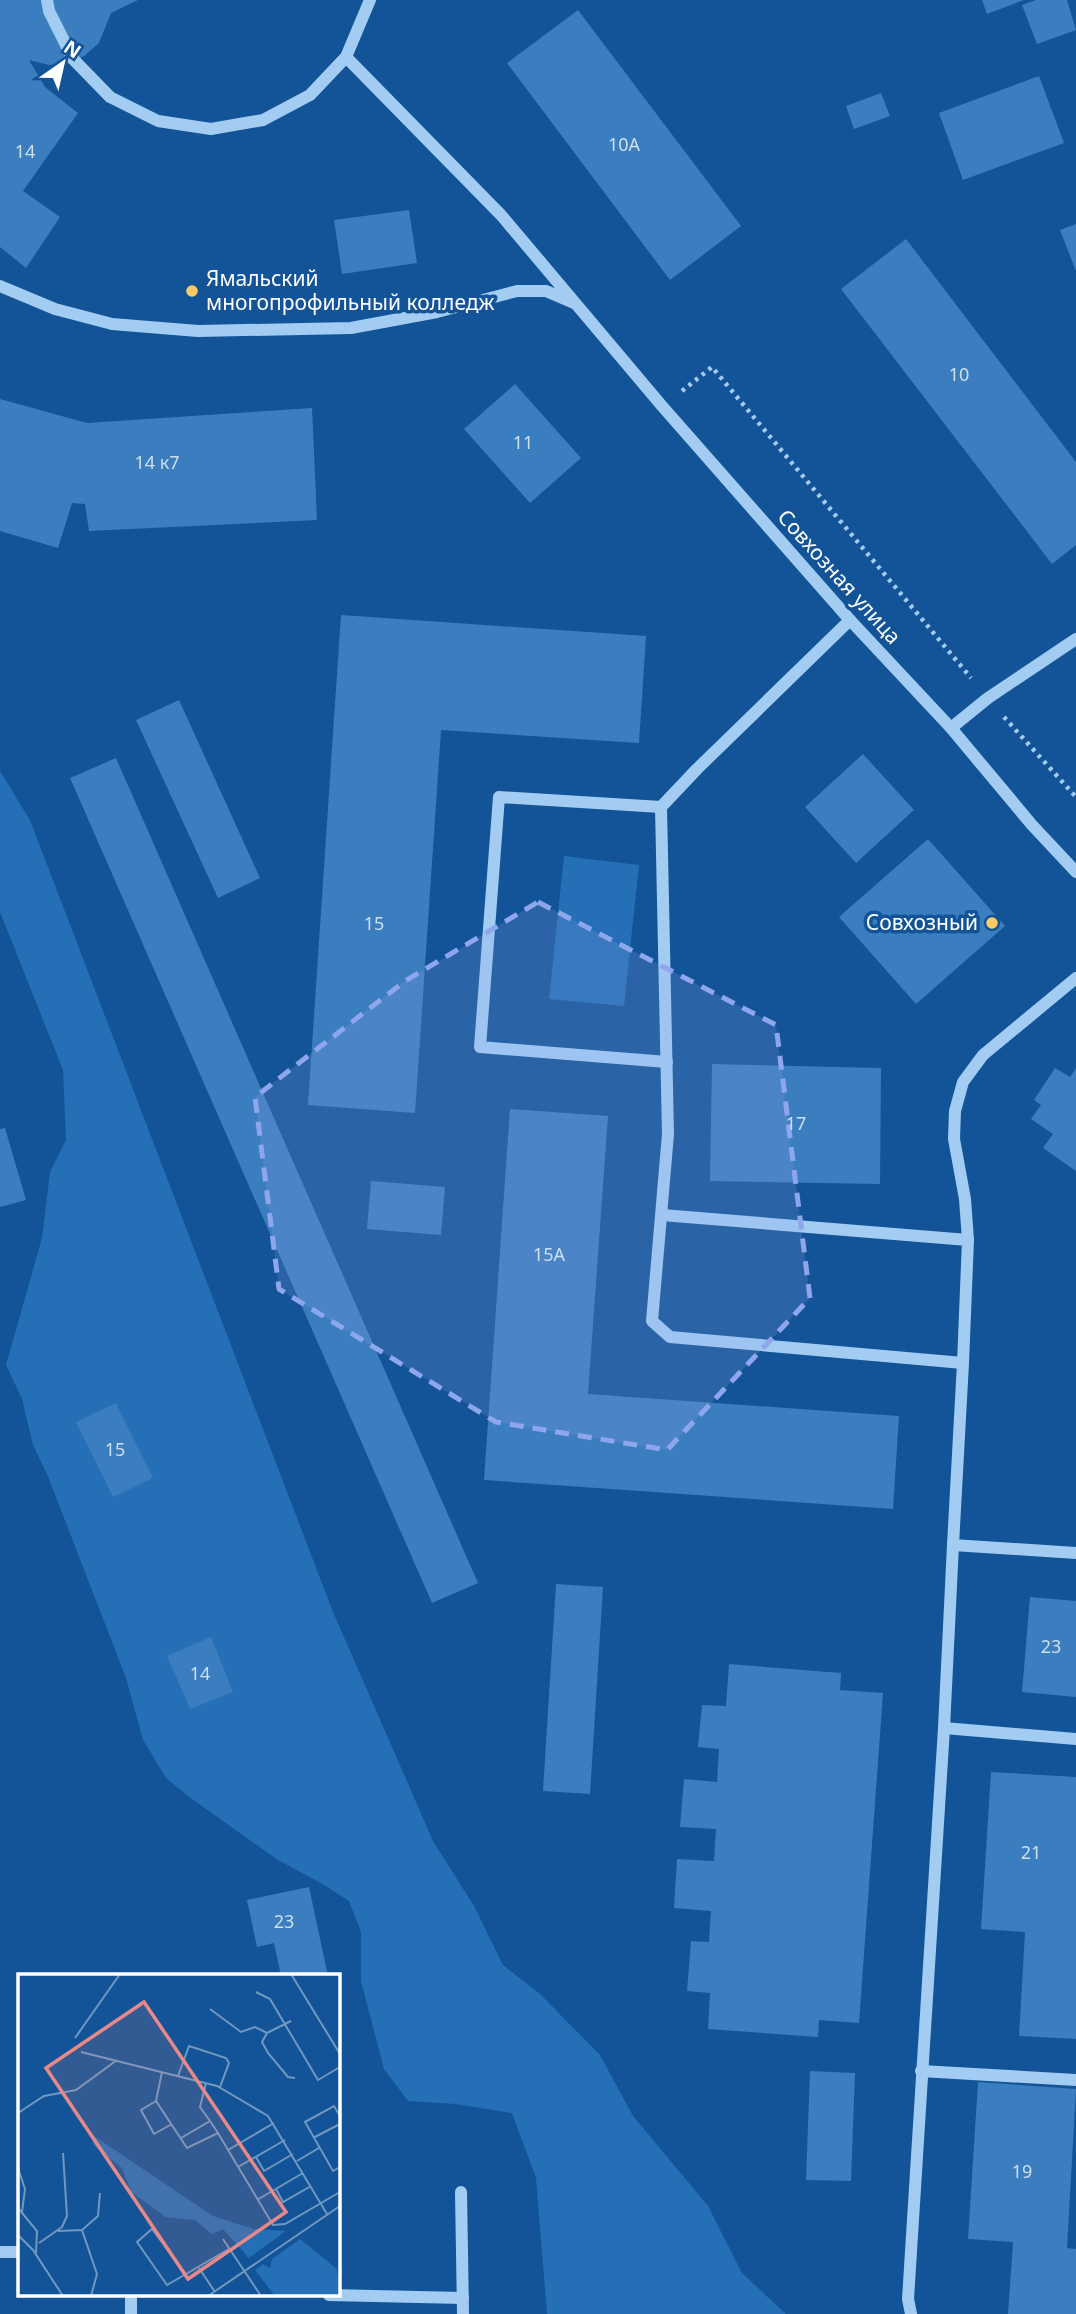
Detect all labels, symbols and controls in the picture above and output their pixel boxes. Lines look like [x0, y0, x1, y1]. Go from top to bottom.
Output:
north arrow [28, 28, 98, 98]
text: N [59, 34, 86, 64]
house number: 10А [608, 132, 641, 156]
house number: 14 [15, 139, 35, 163]
place label: Ямальский многопрофильный колледж [206, 264, 495, 316]
marker: Ямальский многопрофильный колледж [184, 283, 200, 299]
house number: 10 [949, 362, 969, 386]
house number: 11 [513, 430, 533, 454]
house number: 14 к7 [134, 450, 180, 474]
street label: Совхозная улица [772, 503, 908, 650]
place label: Совхозный [866, 908, 978, 936]
house number: 15 [364, 911, 384, 935]
marker: Совхозный [984, 915, 1000, 931]
house number: 17 [786, 1111, 806, 1135]
house number: 15А [533, 1242, 566, 1266]
house number: 15 [105, 1437, 125, 1461]
house number: 23 [1041, 1634, 1061, 1658]
house number: 14 [190, 1661, 210, 1685]
house number: 21 [1021, 1840, 1041, 1864]
house number: 23 [274, 1909, 294, 1933]
inset map [18, 1974, 340, 2296]
house number: 19 [1012, 2159, 1032, 2183]

